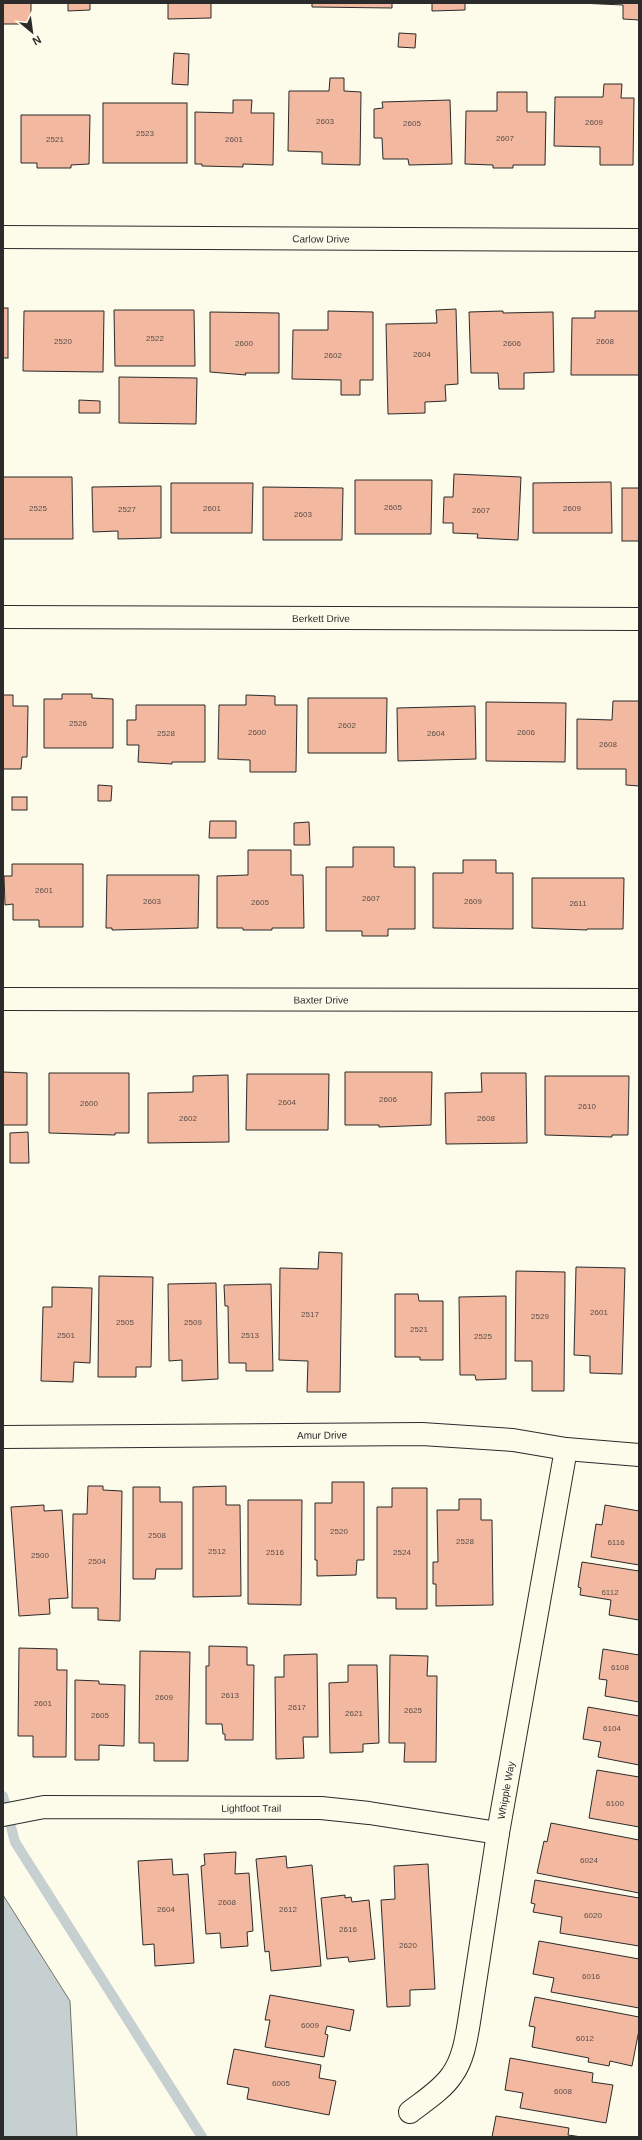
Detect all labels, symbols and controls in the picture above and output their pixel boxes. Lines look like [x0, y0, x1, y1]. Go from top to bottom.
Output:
north arrow [12, 12, 52, 52]
text: N [30, 34, 43, 48]
house number: 2603 [316, 117, 334, 126]
house number: 2609 [585, 118, 603, 127]
house number: 2605 [403, 119, 421, 128]
house number: 2523 [136, 129, 154, 138]
house number: 2607 [496, 134, 514, 143]
house number: 2521 [46, 135, 64, 144]
house number: 2601 [225, 135, 243, 144]
street label: Carlow Drive [292, 233, 350, 244]
house number: 2522 [146, 334, 164, 343]
house number: 2520 [54, 337, 72, 346]
house number: 2608 [596, 337, 614, 346]
house number: 2600 [235, 339, 253, 348]
house number: 2606 [503, 339, 521, 348]
house number: 2604 [413, 350, 431, 359]
house number: 2602 [324, 351, 342, 360]
house number: 2605 [384, 503, 402, 512]
house number: 2525 [29, 504, 47, 513]
house number: 2601 [203, 504, 221, 513]
house number: 2609 [563, 504, 581, 513]
house number: 2527 [118, 505, 136, 514]
house number: 2607 [472, 506, 490, 515]
house number: 2603 [294, 510, 312, 519]
street label: Berkett Drive [292, 612, 350, 624]
house number: 2526 [69, 719, 87, 728]
house number: 2602 [338, 721, 356, 730]
house number: 2600 [248, 728, 266, 737]
house number: 2606 [517, 728, 535, 737]
house number: 2528 [157, 729, 175, 738]
house number: 2604 [427, 729, 445, 738]
house number: 2608 [599, 740, 617, 749]
house number: 2601 [35, 886, 53, 895]
house number: 2607 [362, 894, 380, 903]
house number: 2603 [143, 897, 161, 906]
house number: 2609 [464, 897, 482, 906]
house number: 2605 [251, 898, 269, 907]
house number: 2611 [569, 899, 587, 908]
street label: Baxter Drive [293, 994, 349, 1005]
house number: 2606 [379, 1095, 397, 1104]
house number: 2604 [278, 1098, 296, 1107]
house number: 2600 [80, 1099, 98, 1108]
house number: 2610 [578, 1102, 596, 1111]
house number: 2602 [179, 1114, 197, 1123]
house number: 2608 [477, 1114, 495, 1123]
house number: 2601 [590, 1308, 608, 1317]
house number: 2517 [301, 1310, 319, 1319]
house number: 2529 [531, 1312, 549, 1321]
house number: 2505 [116, 1318, 134, 1327]
house number: 2509 [184, 1318, 202, 1327]
house number: 2521 [410, 1325, 428, 1334]
house number: 2501 [57, 1331, 75, 1340]
house number: 2513 [241, 1331, 259, 1340]
house number: 2525 [474, 1332, 492, 1341]
street label: Amur Drive [297, 1429, 348, 1440]
house number: 2520 [330, 1527, 348, 1536]
house number: 2508 [148, 1531, 166, 1540]
house number: 2528 [456, 1537, 474, 1546]
house number: 6116 [607, 1538, 625, 1547]
house number: 2512 [208, 1547, 226, 1556]
house number: 2516 [266, 1548, 284, 1557]
house number: 2524 [393, 1548, 411, 1557]
house number: 2500 [31, 1551, 49, 1560]
house number: 2504 [88, 1557, 106, 1566]
house number: 6112 [601, 1588, 619, 1597]
house number: 6108 [611, 1663, 629, 1672]
house number: 2613 [221, 1691, 239, 1700]
house number: 2609 [155, 1693, 173, 1702]
house number: 2601 [34, 1699, 52, 1708]
house number: 2617 [288, 1703, 306, 1712]
house number: 2625 [404, 1706, 422, 1715]
house number: 2621 [345, 1709, 363, 1718]
house number: 2605 [91, 1711, 109, 1720]
house number: 6104 [603, 1724, 621, 1733]
street label: Whipple Way [495, 1760, 516, 1820]
house number: 6100 [606, 1799, 624, 1808]
street label: Lightfoot Trail [221, 1802, 281, 1813]
house number: 6024 [580, 1856, 598, 1865]
house number: 2608 [218, 1898, 236, 1907]
house number: 2604 [157, 1905, 175, 1914]
house number: 2612 [279, 1905, 297, 1914]
house number: 6020 [584, 1911, 602, 1920]
house number: 2616 [339, 1925, 357, 1934]
house number: 2620 [399, 1941, 417, 1950]
house number: 6016 [582, 1972, 600, 1981]
house number: 6009 [301, 2021, 319, 2030]
house number: 6012 [576, 2034, 594, 2043]
house number: 6005 [272, 2079, 290, 2088]
house number: 6008 [554, 2087, 572, 2096]

